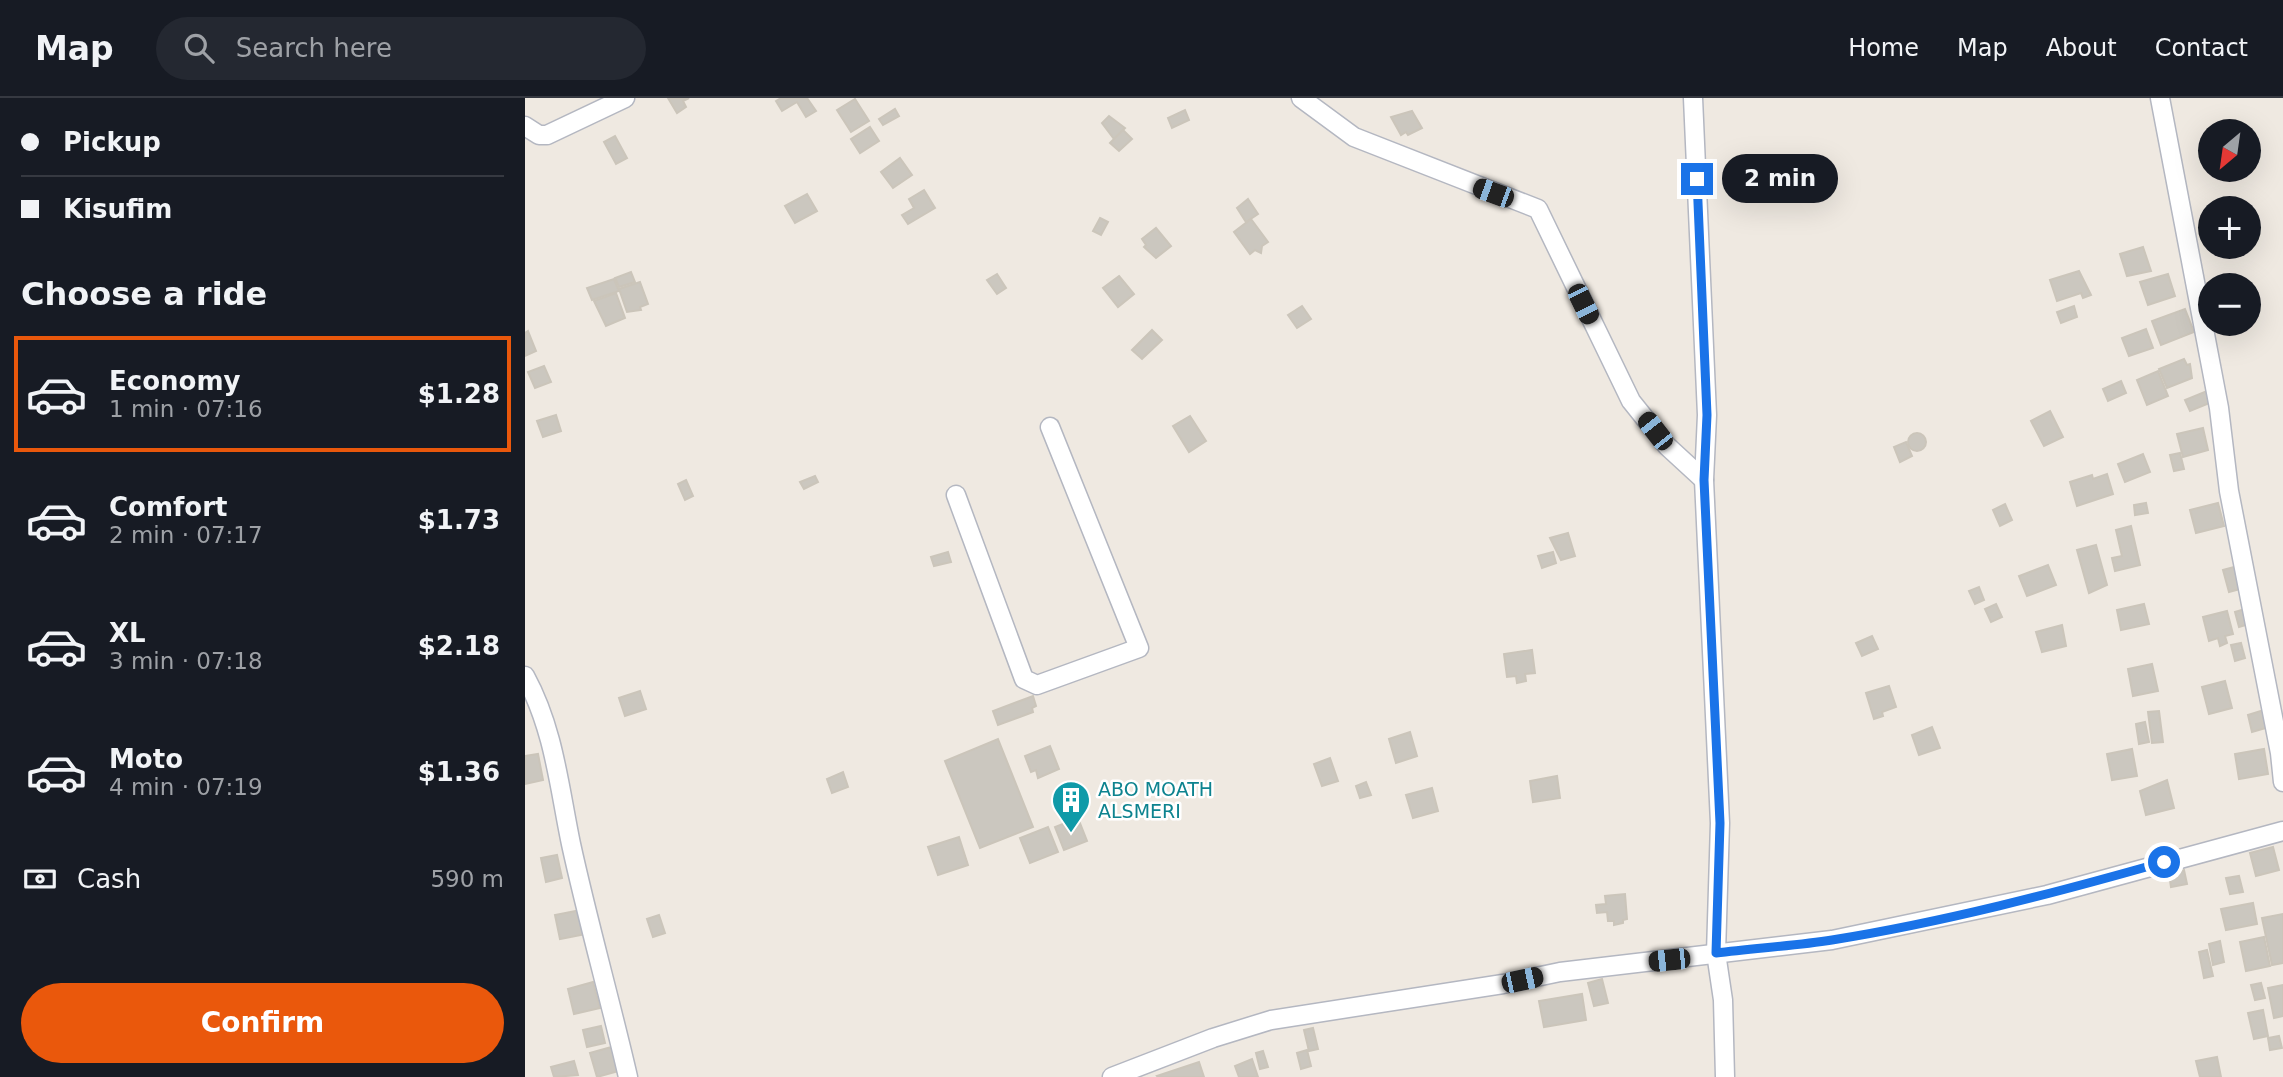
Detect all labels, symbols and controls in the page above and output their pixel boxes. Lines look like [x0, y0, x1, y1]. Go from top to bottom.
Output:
search box [156, 17, 646, 80]
text: Map [35, 29, 114, 68]
icon: search [180, 29, 218, 67]
text: Search here [236, 33, 392, 63]
text: Home [1848, 34, 1919, 62]
text: Map [1957, 34, 2008, 62]
text: About [2046, 34, 2117, 62]
text: Contact [2155, 34, 2248, 62]
north arrow [2198, 119, 2261, 182]
map controls [2198, 119, 2261, 336]
text: Pickup [63, 127, 161, 157]
callout: 2 min [1721, 154, 1837, 204]
route end [1681, 163, 1713, 195]
text: 2 min [1744, 165, 1816, 191]
car [1470, 176, 1517, 210]
text: Kisufim [63, 194, 172, 224]
button: + [2198, 196, 2261, 259]
button: − [2198, 273, 2261, 336]
text: Choose a ride [21, 275, 267, 313]
car [1565, 281, 1602, 327]
icon: car [25, 363, 88, 426]
text: Economy [109, 366, 240, 396]
text: $1.28 [418, 379, 500, 409]
text: 1 min · 07:16 [109, 396, 263, 422]
car [1634, 408, 1677, 454]
icon: car [25, 489, 88, 552]
text: Comfort [109, 492, 227, 522]
text: $1.73 [418, 505, 500, 535]
text: 2 min · 07:17 [109, 522, 263, 548]
icon: car [25, 615, 88, 678]
text: XL [109, 618, 146, 648]
text: $2.18 [418, 631, 500, 661]
text: 3 min · 07:18 [109, 648, 263, 674]
icon: car [25, 741, 88, 804]
text: Moto [109, 744, 183, 774]
text: $1.36 [418, 757, 500, 787]
text: 4 min · 07:19 [109, 774, 263, 800]
place label: ABO MOATH ALSMERI [1098, 778, 1213, 822]
building icon: ABO MOATH ALSMERI [1050, 779, 1092, 834]
route start [2148, 846, 2180, 878]
icon: cash [21, 860, 59, 898]
text: Cash [77, 864, 141, 894]
text: 590 m [430, 866, 504, 892]
car [1648, 947, 1691, 973]
car [1500, 965, 1545, 995]
button: Confirm [21, 983, 504, 1063]

